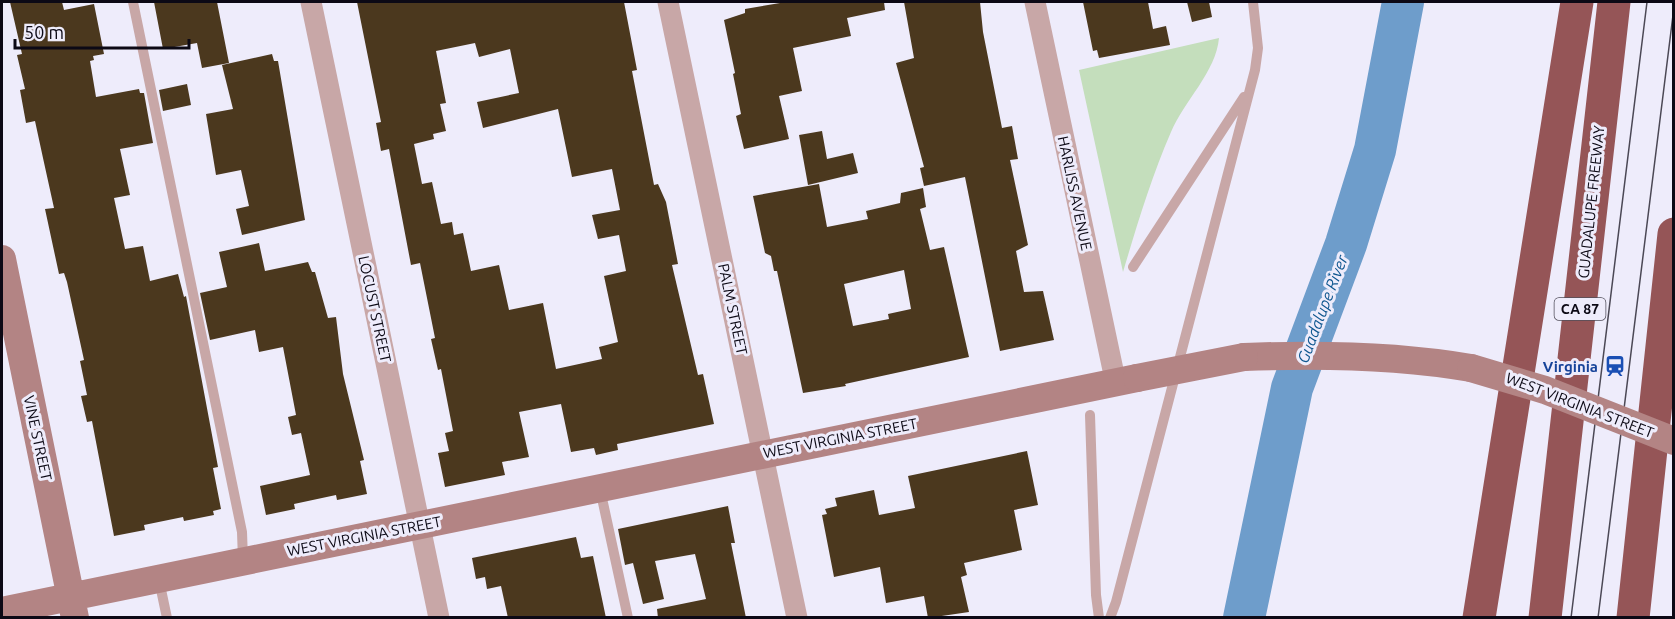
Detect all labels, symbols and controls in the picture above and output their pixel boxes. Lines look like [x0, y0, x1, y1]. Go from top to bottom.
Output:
scale bar [15, 12, 189, 50]
text: 50 m [24, 22, 64, 42]
street label: GUADALUPE FREEWAY [1575, 124, 1608, 279]
street label: HARLISS AVENUE [1055, 134, 1095, 252]
water label: Guadalupe River [1293, 252, 1351, 366]
street label: LOCUST STREET [355, 254, 395, 364]
street label: PALM STREET [715, 262, 751, 357]
road number: CA 87 [1554, 298, 1606, 320]
station icon: Virginia [1603, 354, 1627, 378]
place label: Virginia [1543, 358, 1598, 375]
street label: WEST VIRGINIA STREET [1504, 369, 1657, 441]
street label: VINE STREET [21, 394, 55, 483]
street label: WEST VIRGINIA STREET [761, 415, 919, 461]
street label: WEST VIRGINIA STREET [285, 513, 443, 559]

